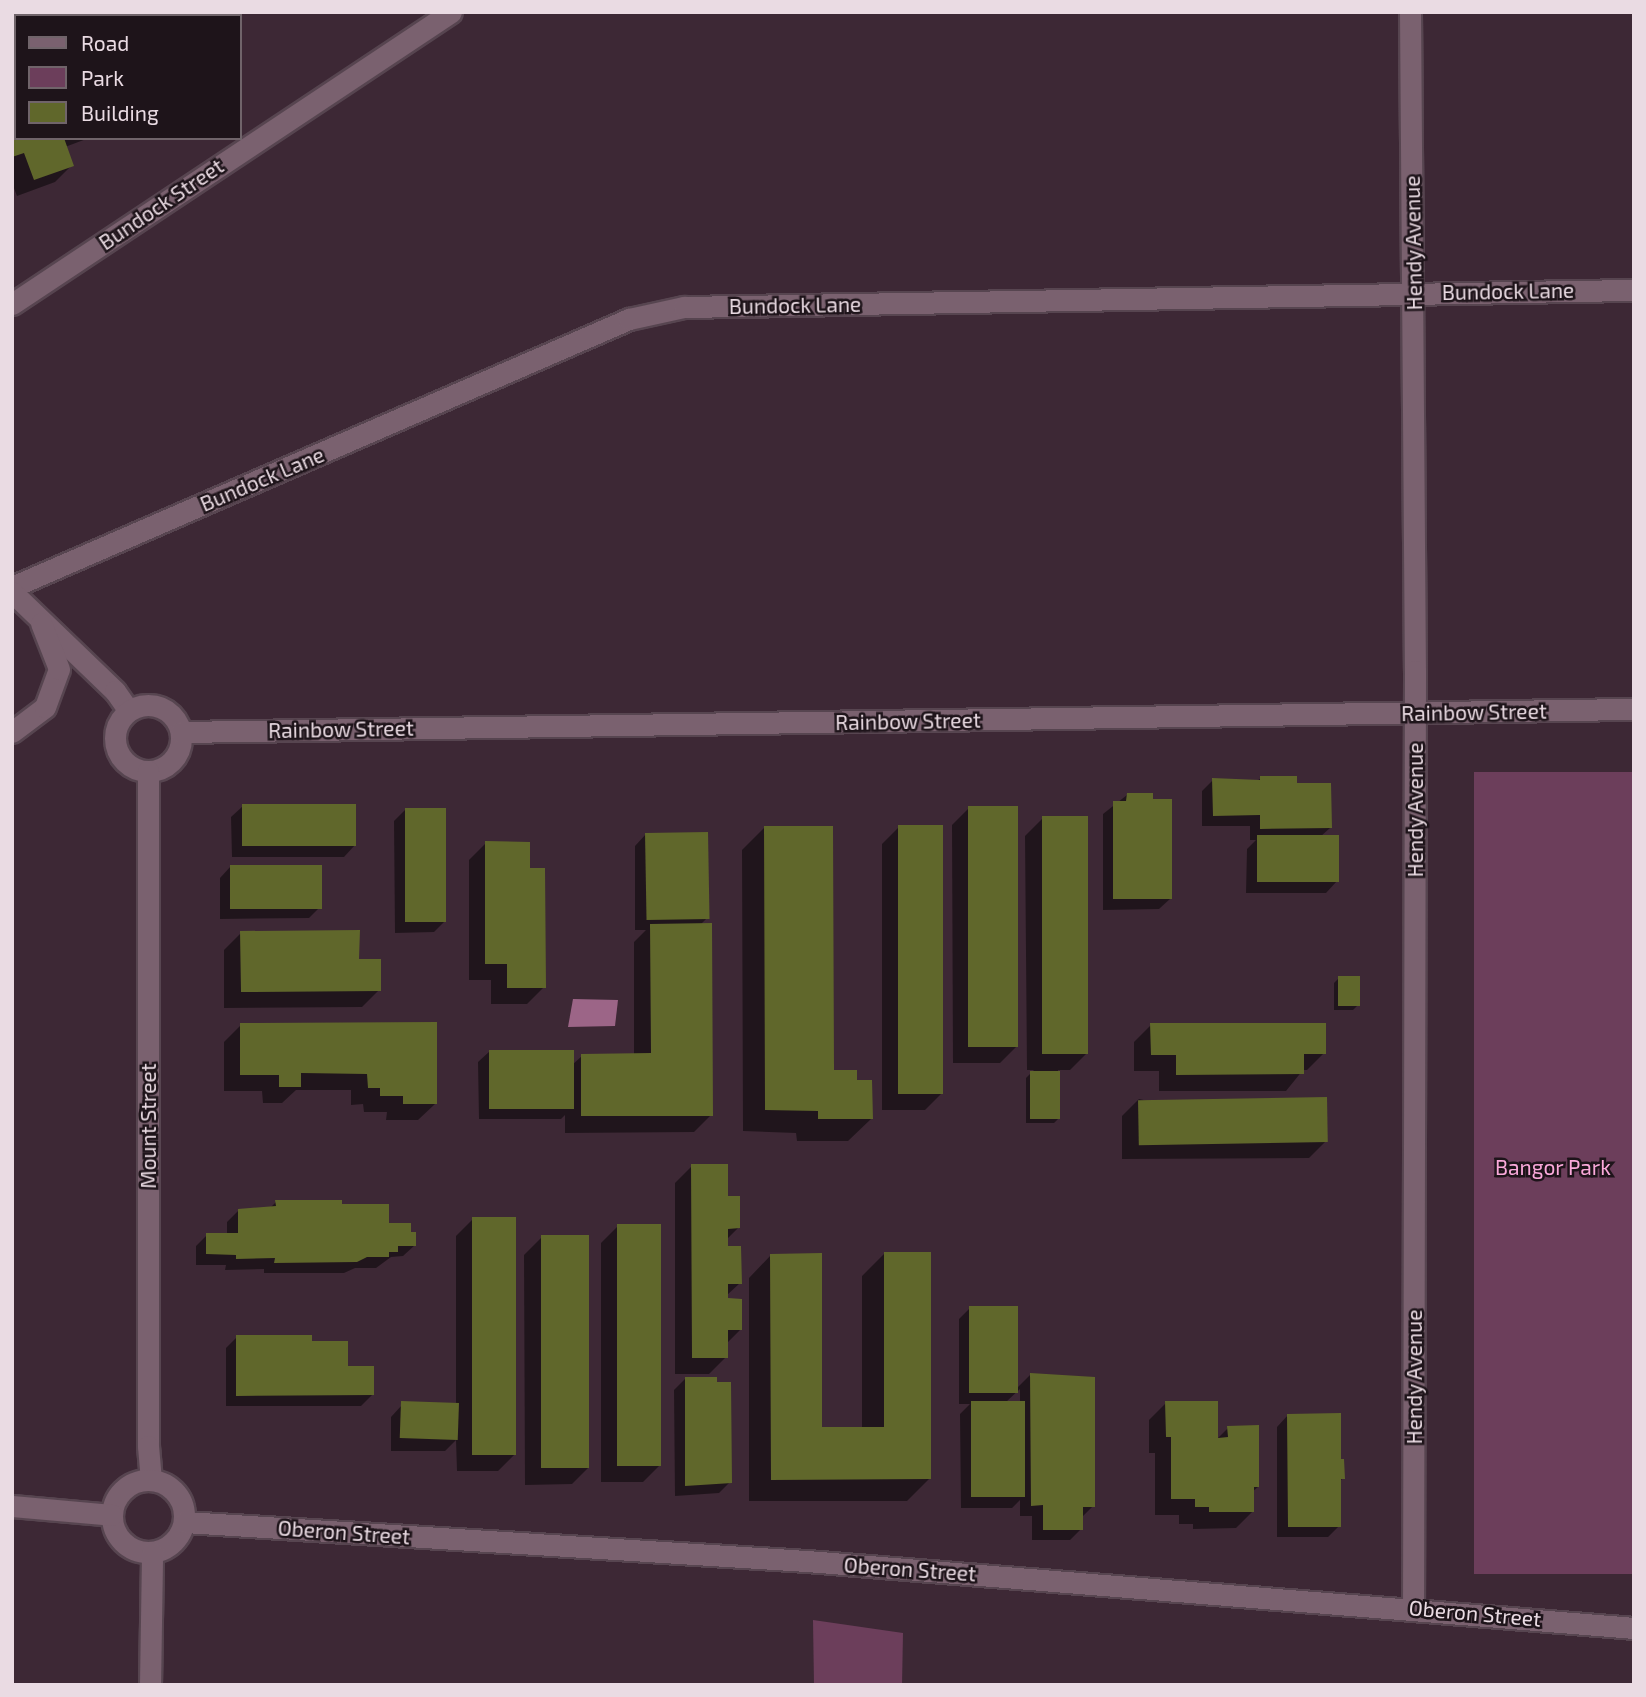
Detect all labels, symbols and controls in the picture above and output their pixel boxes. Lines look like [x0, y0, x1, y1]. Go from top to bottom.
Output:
legend [14, 14, 242, 140]
text: Road [81, 30, 129, 55]
text: Park [81, 65, 124, 90]
text: Building [81, 100, 159, 125]
street label: Bundock Street [94, 153, 228, 255]
street label: Hendy Avenue [1399, 175, 1427, 311]
street label: Bundock Lane [1441, 277, 1575, 305]
street label: Bundock Lane [728, 291, 862, 319]
street label: Bundock Lane [196, 441, 328, 517]
street label: Rainbow Street [1401, 698, 1547, 726]
street label: Rainbow Street [835, 707, 981, 735]
street label: Rainbow Street [268, 715, 414, 743]
street label: Hendy Avenue [1402, 742, 1428, 878]
street label: Mount Street [135, 1063, 161, 1189]
park label: Bangor Park [1495, 1154, 1611, 1180]
street label: Hendy Avenue [1401, 1309, 1427, 1445]
street label: Oberon Street [277, 1515, 411, 1549]
street label: Oberon Street [843, 1552, 977, 1586]
street label: Oberon Street [1408, 1595, 1542, 1631]

